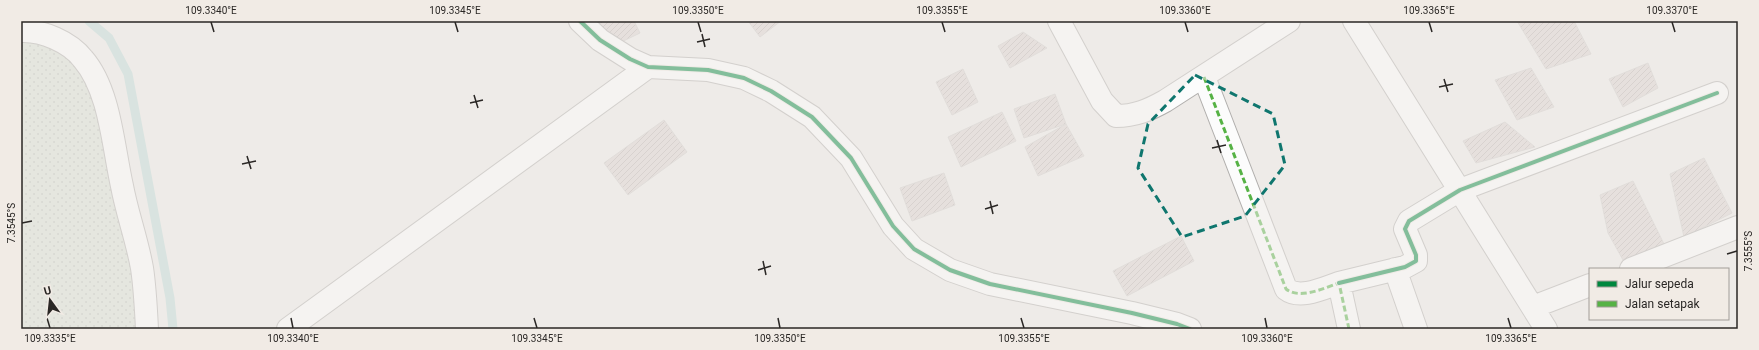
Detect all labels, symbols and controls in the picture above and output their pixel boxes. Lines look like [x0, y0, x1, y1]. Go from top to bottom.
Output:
text: 109.3340°E [185, 5, 237, 16]
text: 109.3345°E [429, 5, 481, 16]
text: 109.3350°E [672, 5, 724, 16]
text: 109.3355°E [916, 5, 968, 16]
text: 109.3360°E [1159, 5, 1211, 16]
text: 109.3365°E [1403, 5, 1455, 16]
text: 109.3370°E [1646, 5, 1698, 16]
text: 7.3545°S [6, 203, 17, 243]
text: 7.3555°S [1743, 231, 1754, 271]
legend [1589, 268, 1729, 320]
text: Jalur sepeda [1625, 277, 1694, 291]
north arrow [30, 280, 70, 320]
text: U [42, 284, 53, 298]
text: Jalan setapak [1625, 297, 1700, 311]
text: 109.3335°E [24, 333, 76, 344]
text: 109.3340°E [267, 333, 319, 344]
text: 109.3345°E [511, 333, 563, 344]
text: 109.3350°E [754, 333, 806, 344]
text: 109.3355°E [998, 333, 1050, 344]
text: 109.3360°E [1241, 333, 1293, 344]
text: 109.3365°E [1485, 333, 1537, 344]

